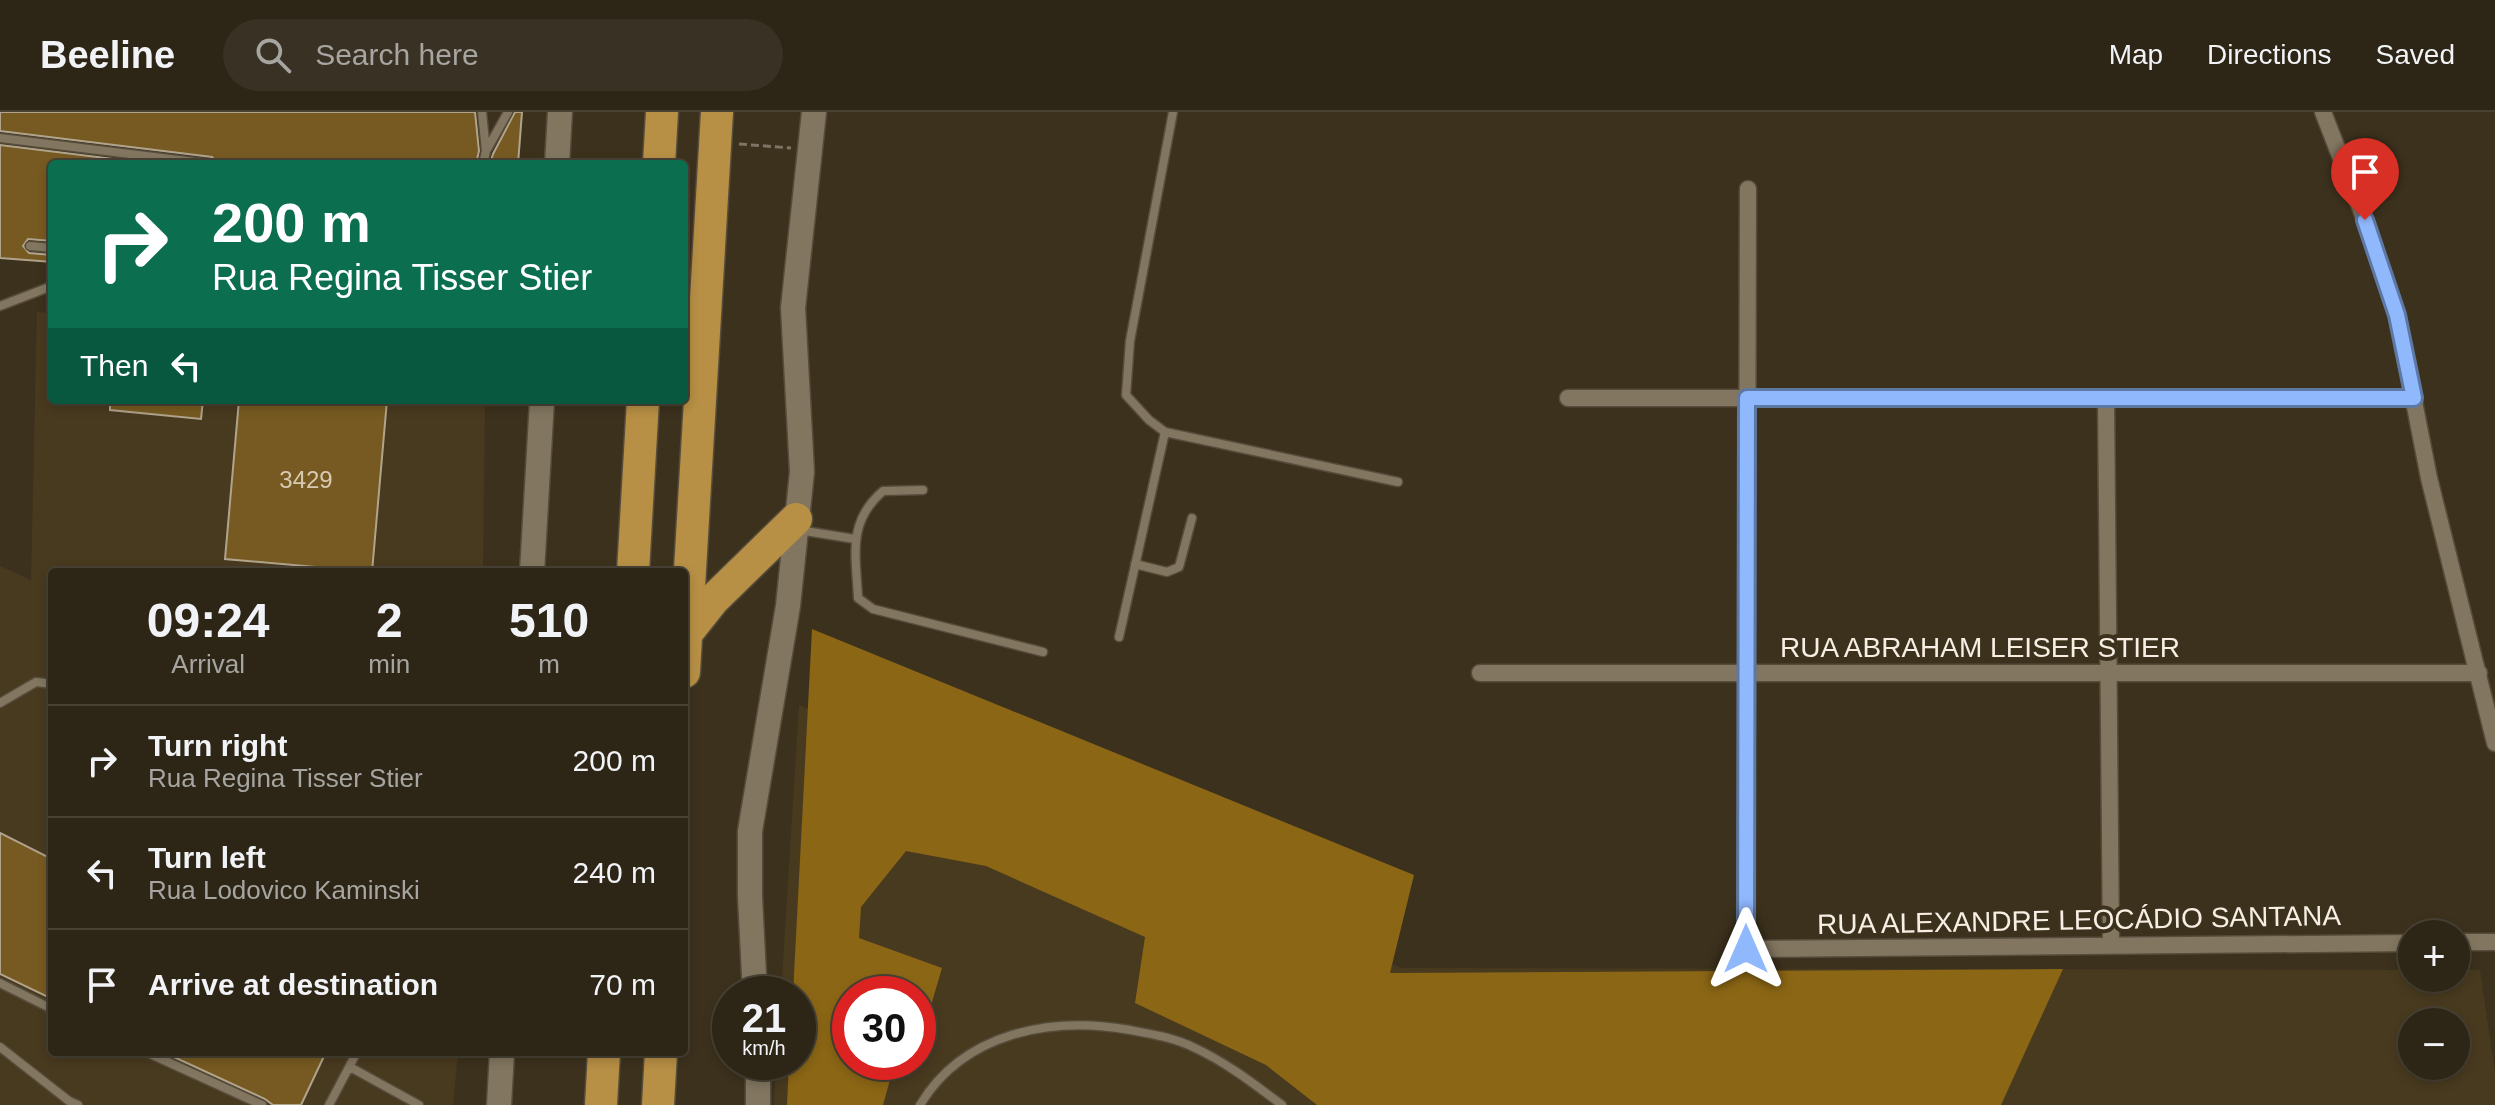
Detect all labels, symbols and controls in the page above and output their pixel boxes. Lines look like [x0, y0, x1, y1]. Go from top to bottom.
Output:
search box [223, 19, 783, 91]
icon: search [251, 33, 295, 77]
text: Beeline [40, 34, 175, 76]
text: Search here [315, 38, 479, 71]
text: Map [2109, 39, 2163, 70]
text: Directions [2207, 39, 2332, 70]
text: Saved [2376, 39, 2455, 70]
pin [2331, 138, 2399, 220]
icon: arrive [2343, 150, 2387, 194]
text: 200 m [212, 191, 371, 254]
icon: right [80, 192, 184, 296]
text: Rua Regina Tisser Stier [212, 257, 592, 298]
icon: left [164, 344, 208, 388]
text: Then [80, 349, 148, 382]
house number: 3429 [279, 466, 333, 493]
text: 09:24 [147, 594, 270, 647]
text: 2 [376, 594, 403, 647]
text: 510 [509, 594, 589, 647]
street label: RUA ABRAHAM LEISER STIER [1780, 632, 2180, 663]
text: Arrival [171, 649, 245, 679]
text: min [368, 649, 410, 679]
text: m [538, 649, 560, 679]
text: Turn right [148, 729, 287, 762]
icon: right [80, 739, 124, 783]
text: 200 m [573, 744, 656, 777]
text: Rua Regina Tisser Stier [148, 763, 423, 793]
text: Turn left [148, 841, 266, 874]
icon: left [80, 851, 124, 895]
text: 240 m [573, 856, 656, 889]
text: Rua Lodovico Kaminski [148, 875, 420, 905]
street label: RUA ALEXANDRE LEOCÁDIO SANTANA [1817, 900, 2341, 940]
position arrow [1704, 907, 1788, 991]
map controls [2398, 920, 2470, 1080]
button: + [2398, 920, 2470, 992]
icon: arrive [80, 963, 124, 1007]
text: Arrive at destination [148, 968, 438, 1001]
text: 70 m [589, 968, 656, 1001]
speed limit sign: 30 [832, 976, 936, 1080]
text: 21 [742, 996, 786, 1040]
button: − [2398, 1008, 2470, 1080]
text: km/h [742, 1037, 786, 1059]

